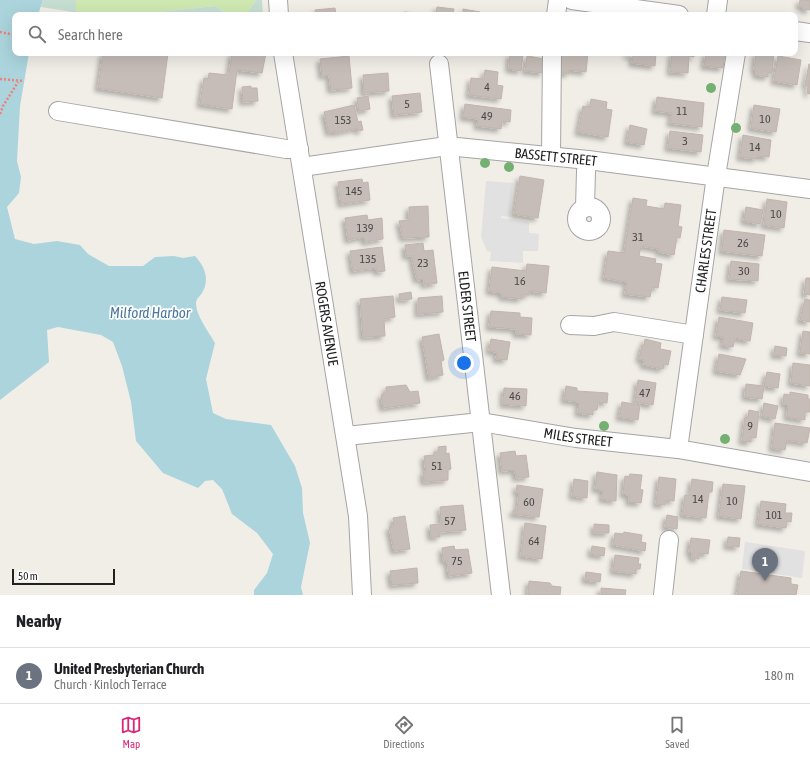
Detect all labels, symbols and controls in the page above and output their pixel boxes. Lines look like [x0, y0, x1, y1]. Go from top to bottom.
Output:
search box [12, 12, 798, 56]
icon: search [26, 23, 48, 45]
text: Search here [58, 26, 123, 43]
house number: 4 [484, 80, 490, 94]
house number: 5 [404, 97, 410, 111]
house number: 11 [676, 104, 688, 118]
house number: 49 [481, 109, 493, 123]
house number: 10 [759, 112, 771, 126]
house number: 153 [335, 113, 351, 127]
house number: 3 [682, 134, 688, 148]
house number: 14 [749, 140, 761, 154]
street label: BASSETT STREET [514, 145, 598, 169]
house number: 145 [346, 184, 362, 198]
house number: 10 [770, 207, 782, 221]
street label: CHARLES STREET [692, 208, 719, 294]
house number: 139 [357, 221, 374, 235]
house number: 31 [632, 230, 644, 244]
house number: 26 [737, 236, 749, 250]
house number: 135 [360, 252, 376, 266]
house number: 23 [417, 256, 429, 270]
house number: 30 [738, 264, 750, 278]
street label: ELDER STREET [455, 270, 479, 343]
house number: 16 [514, 274, 526, 288]
street label: ROGERS AVENUE [312, 280, 342, 367]
water label: Milford Harbor [110, 304, 191, 321]
your location [454, 353, 474, 373]
house number: 47 [639, 386, 651, 400]
house number: 46 [509, 389, 521, 403]
house number: 9 [747, 419, 753, 433]
street label: MILES STREET [542, 425, 613, 450]
house number: 51 [431, 459, 443, 473]
house number: 14 [692, 492, 704, 506]
house number: 10 [726, 494, 738, 508]
house number: 60 [523, 495, 535, 509]
house number: 101 [766, 508, 783, 522]
house number: 57 [444, 514, 456, 528]
house number: 64 [528, 534, 540, 548]
pin: 1 [752, 548, 778, 581]
house number: 75 [451, 554, 463, 568]
scale bar [12, 567, 115, 586]
text: 50 m [18, 570, 38, 582]
text: Nearby [16, 611, 62, 631]
text: United Presbyterian Church [54, 660, 204, 677]
text: 1 [26, 668, 32, 683]
text: 180 m [765, 668, 794, 683]
text: Church · Kinloch Terrace [54, 677, 167, 692]
tab: Map [120, 714, 142, 750]
tab: Directions [383, 714, 424, 750]
tab: Saved [665, 714, 690, 750]

